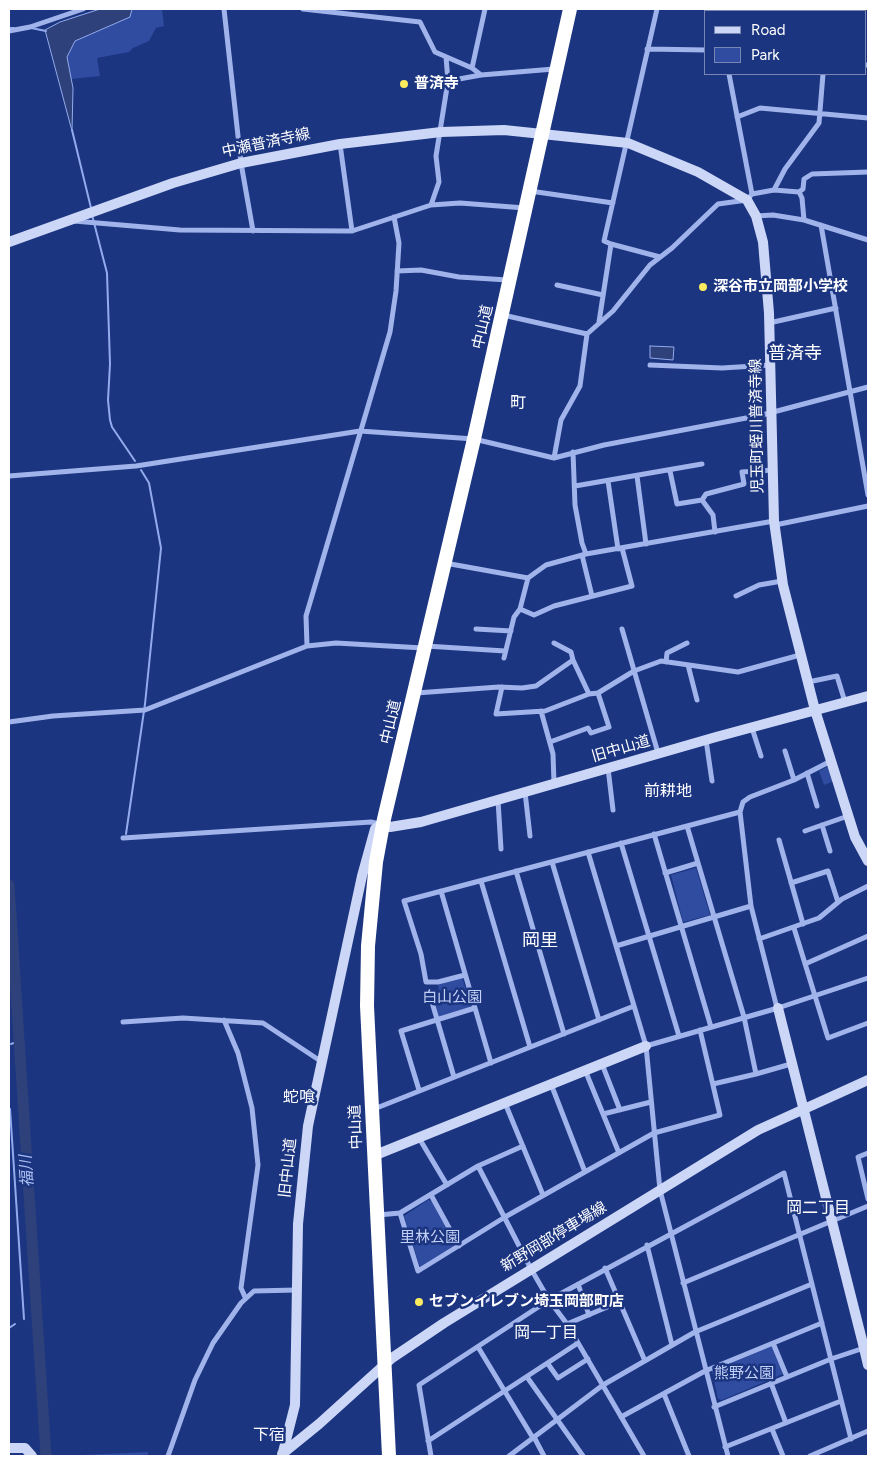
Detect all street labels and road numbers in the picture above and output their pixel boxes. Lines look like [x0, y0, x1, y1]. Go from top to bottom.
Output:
street label: 中瀬普済寺線 [220, 125, 312, 161]
street label: 中山道 [469, 303, 497, 351]
street label: 児玉町蛭川普済寺線 [747, 358, 767, 494]
street label: 中山道 [377, 698, 405, 746]
street label: 旧中山道 [590, 732, 652, 766]
street label: 中山道 [346, 1104, 366, 1150]
street label: 旧中山道 [276, 1137, 300, 1199]
street label: 新野岡部停車場線 [498, 1198, 610, 1276]

